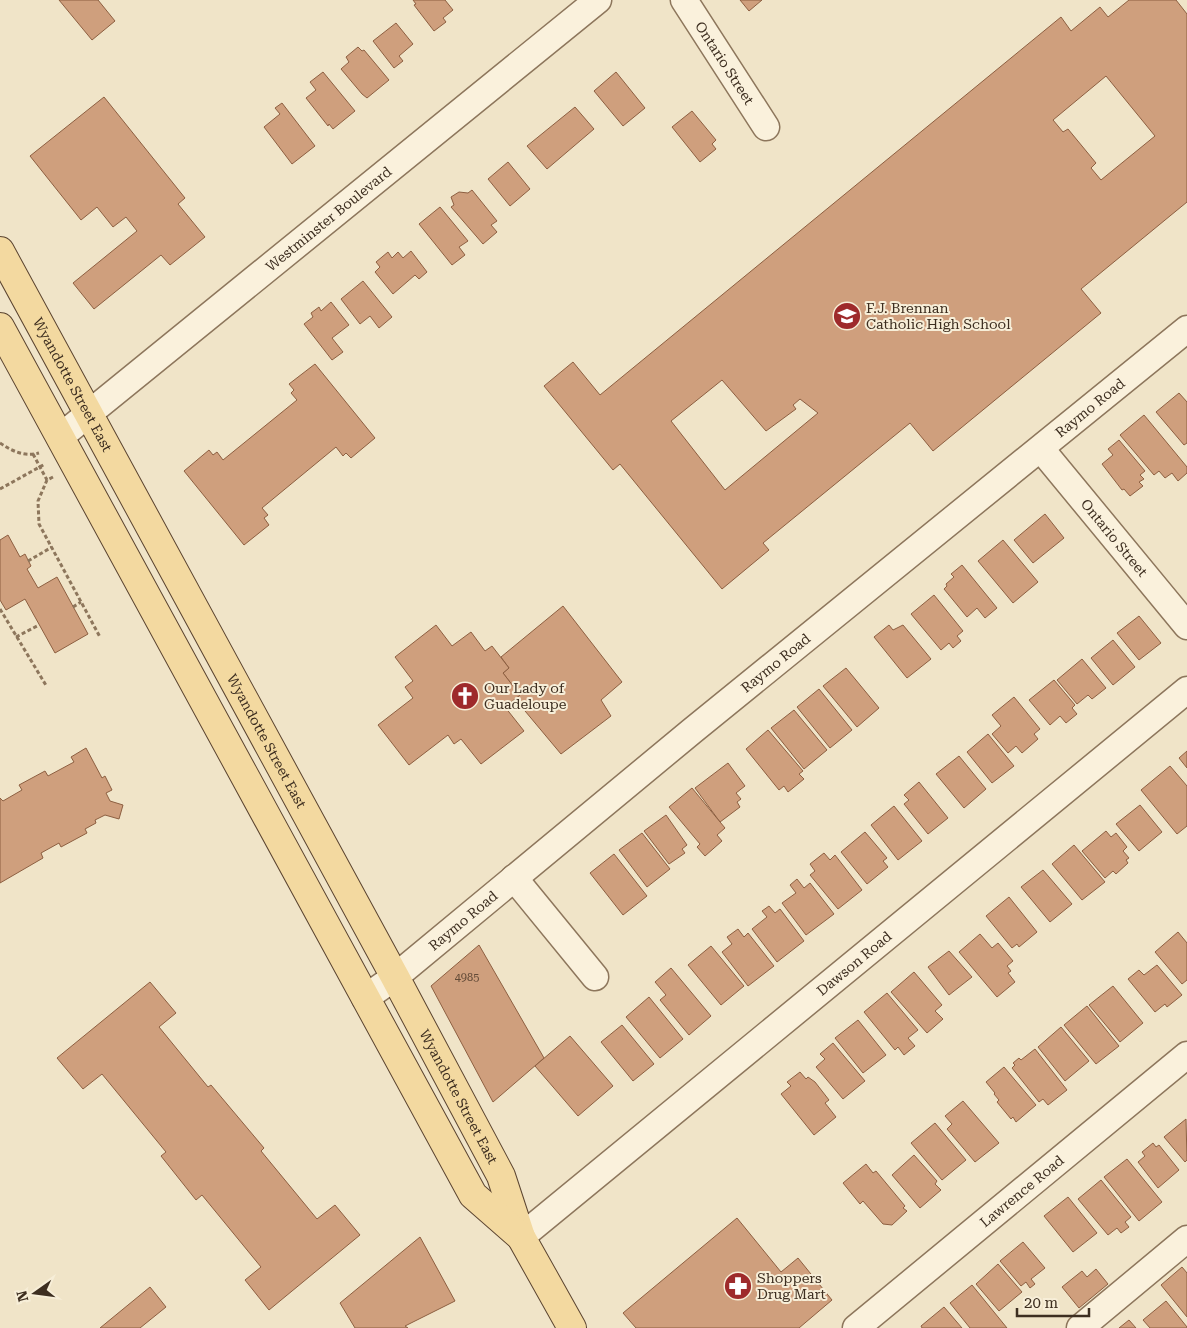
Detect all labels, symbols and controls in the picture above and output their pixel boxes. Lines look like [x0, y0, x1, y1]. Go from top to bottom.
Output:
street label: Ontario Street [692, 19, 757, 107]
street label: Westminster Boulevard [263, 163, 395, 275]
place label: F.J. Brennan Catholic High School [866, 300, 1011, 332]
school or university icon: F.J. Brennan Catholic High School [832, 301, 862, 331]
street label: Wyandotte Street East [30, 315, 116, 454]
street label: Raymo Road [1052, 375, 1128, 441]
street label: Ontario Street [1078, 496, 1151, 580]
street label: Raymo Road [738, 630, 813, 696]
street label: Wyandotte Street East [224, 671, 310, 811]
place label: Our Lady of Guadeloupe [484, 680, 567, 712]
church icon: Our Lady of Guadeloupe [450, 681, 480, 711]
street label: Raymo Road [425, 888, 501, 954]
street label: Dawson Road [813, 928, 895, 999]
house number: 4985 [455, 971, 479, 984]
street label: Wyandotte Street East [416, 1027, 501, 1167]
street label: Lawrence Road [977, 1152, 1067, 1230]
north arrow [10, 1268, 60, 1318]
place label: Shoppers Drug Mart [757, 1270, 826, 1302]
pharmacy icon: Shoppers Drug Mart [723, 1271, 753, 1301]
scale bar [1017, 1286, 1090, 1318]
text: N [13, 1289, 31, 1303]
text: 20 m [1024, 1294, 1059, 1312]

